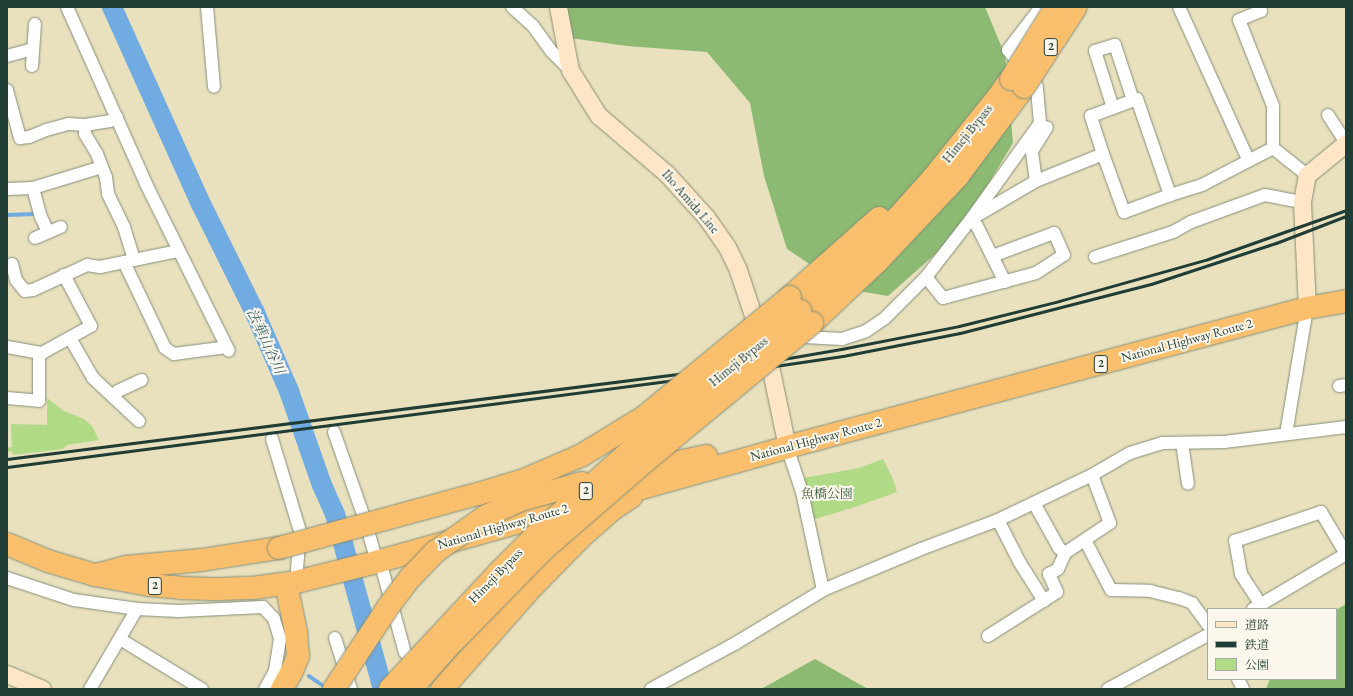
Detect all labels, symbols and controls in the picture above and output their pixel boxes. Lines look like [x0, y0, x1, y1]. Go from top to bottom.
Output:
road number: 2 [1043, 37, 1059, 57]
street label: Himeji Bypass [940, 101, 996, 167]
street label: Iho Amida Line [658, 167, 722, 237]
water label: 法華山谷川 [244, 306, 288, 376]
street label: National Highway Route 2 [1120, 316, 1254, 366]
street label: Himeji Bypass [706, 334, 772, 390]
road number: 2 [1093, 354, 1109, 374]
street label: National Highway Route 2 [749, 415, 883, 465]
road number: 2 [578, 481, 594, 501]
park label: 魚橋公園 [801, 486, 853, 502]
street label: National Highway Route 2 [436, 501, 570, 553]
street label: Himeji Bypass [466, 545, 526, 607]
road number: 2 [147, 576, 163, 596]
legend [1207, 608, 1337, 680]
text: 道路 [1245, 617, 1269, 633]
text: 鉄道 [1245, 637, 1269, 653]
text: 公園 [1245, 657, 1269, 673]

